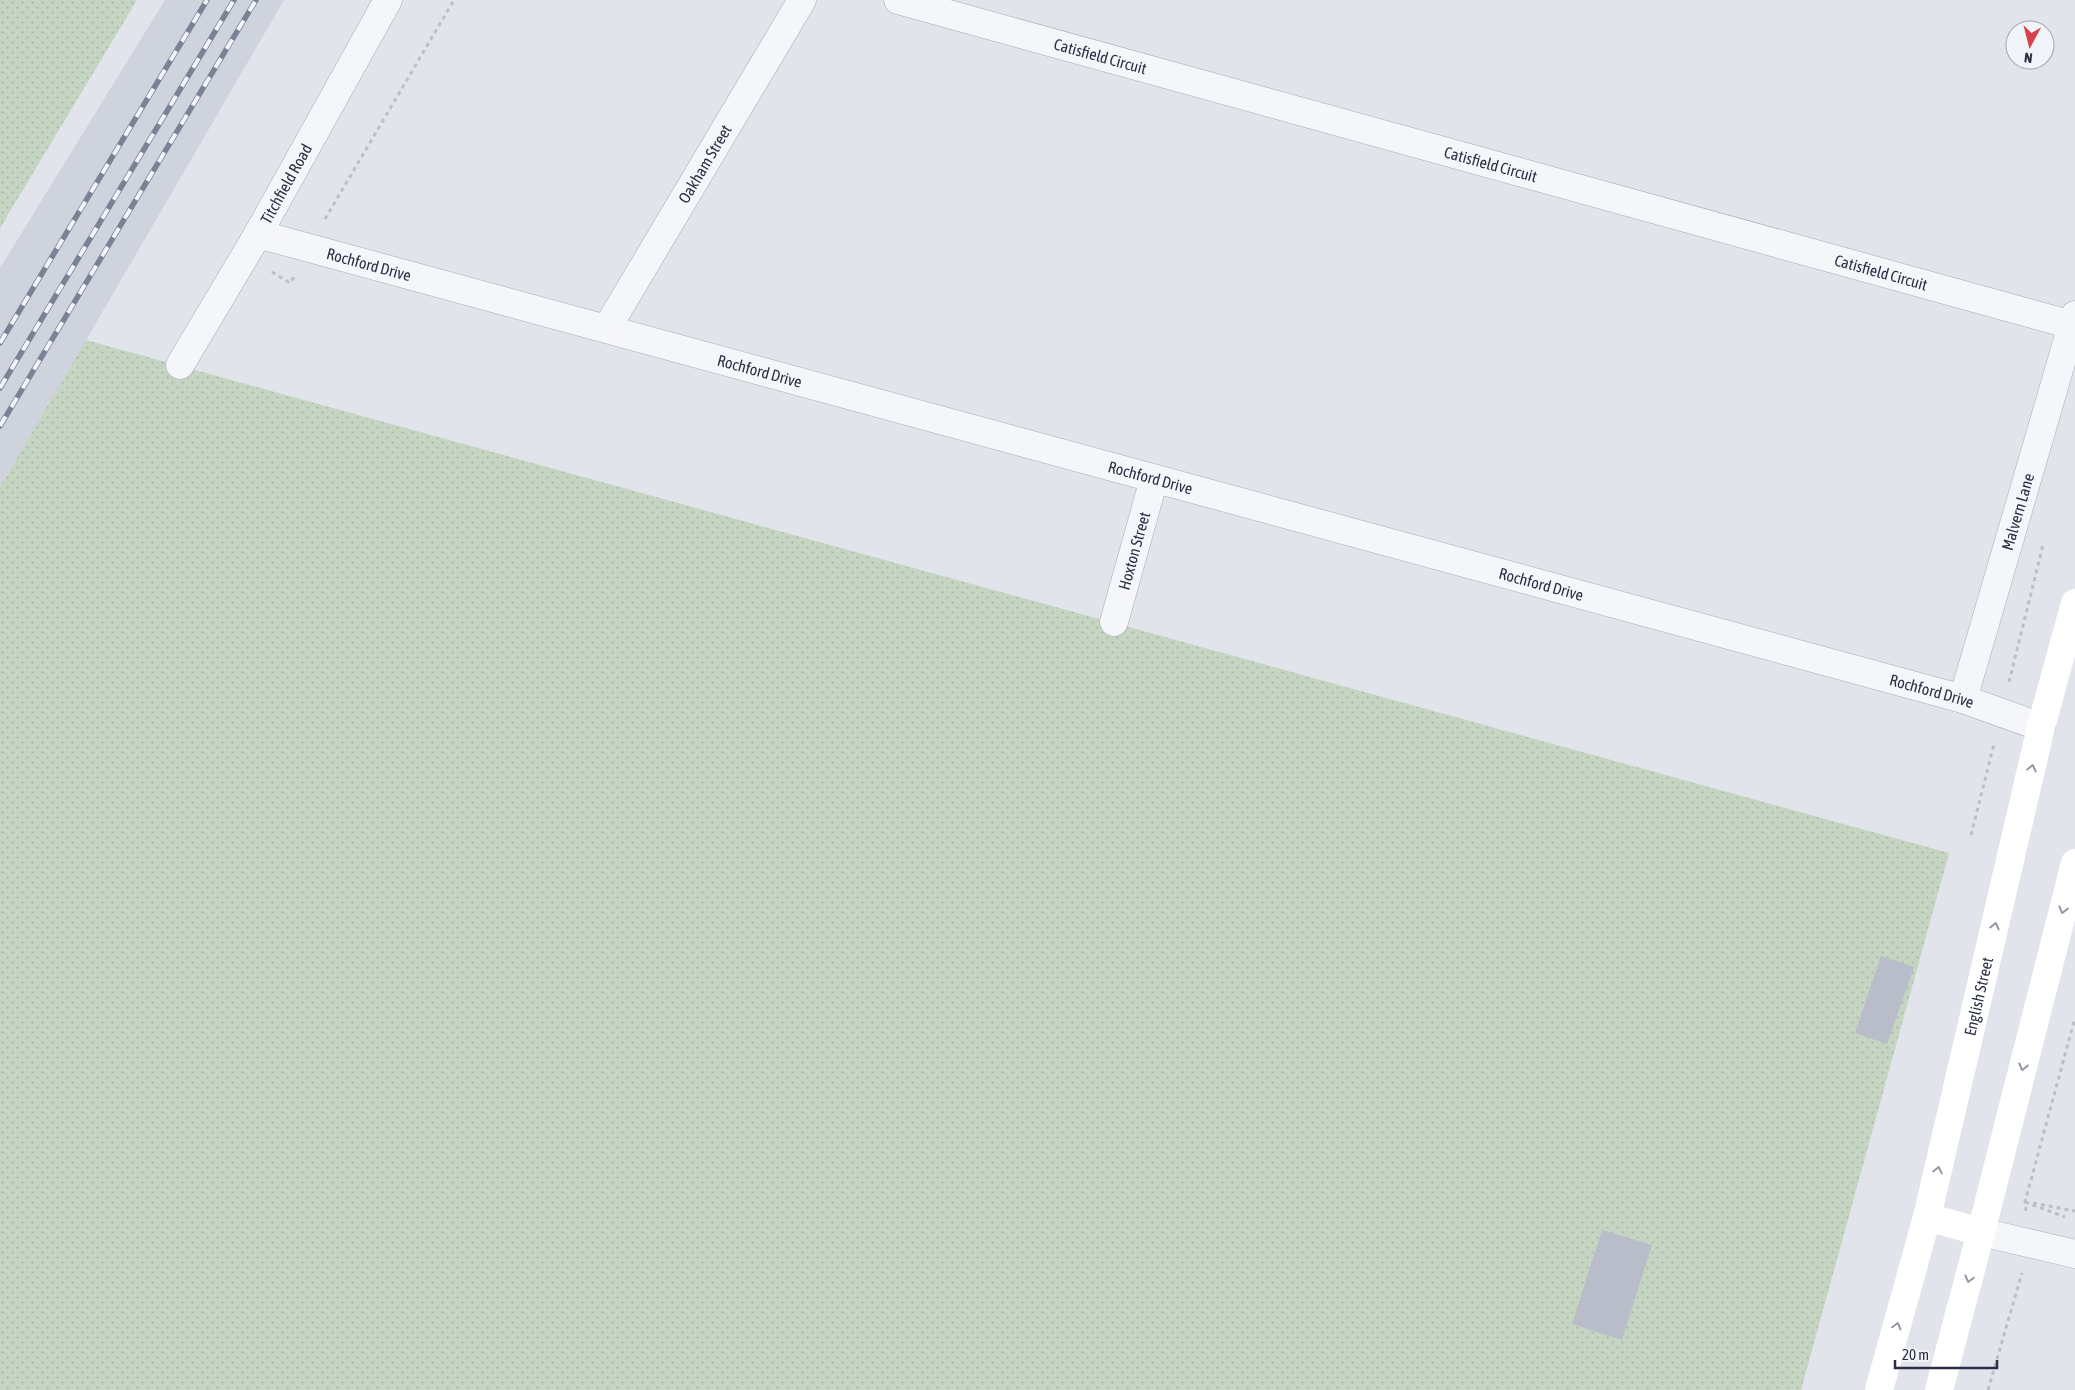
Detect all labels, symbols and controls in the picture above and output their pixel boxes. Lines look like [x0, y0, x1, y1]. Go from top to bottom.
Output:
north arrow [2005, 20, 2055, 70]
street label: Catisfield Circuit [1052, 35, 1149, 78]
text: N [2023, 49, 2033, 66]
street label: Oakham Street [674, 121, 735, 206]
street label: Titchfield Road [257, 141, 315, 227]
street label: Catisfield Circuit [1442, 143, 1539, 186]
street label: Rochford Drive [325, 244, 413, 284]
street label: Catisfield Circuit [1833, 251, 1930, 294]
street label: Rochford Drive [715, 351, 804, 391]
street label: Rochford Drive [1106, 457, 1195, 497]
street label: Malvern Lane [1998, 471, 2037, 552]
street label: Hoxton Street [1114, 509, 1154, 592]
street label: Rochford Drive [1497, 564, 1585, 604]
street label: Rochford Drive [1888, 670, 1977, 711]
one-way arrow [2026, 763, 2037, 772]
one-way arrow [2058, 905, 2069, 914]
one-way arrow [1989, 922, 2000, 931]
street label: English Street [1960, 955, 1996, 1038]
one-way arrow [2018, 1063, 2029, 1072]
one-way arrow [1932, 1165, 1943, 1174]
one-way arrow [1964, 1275, 1974, 1283]
one-way arrow [1891, 1323, 1901, 1331]
scale bar [1895, 1338, 1998, 1370]
text: 20 m [1902, 1346, 1929, 1363]

